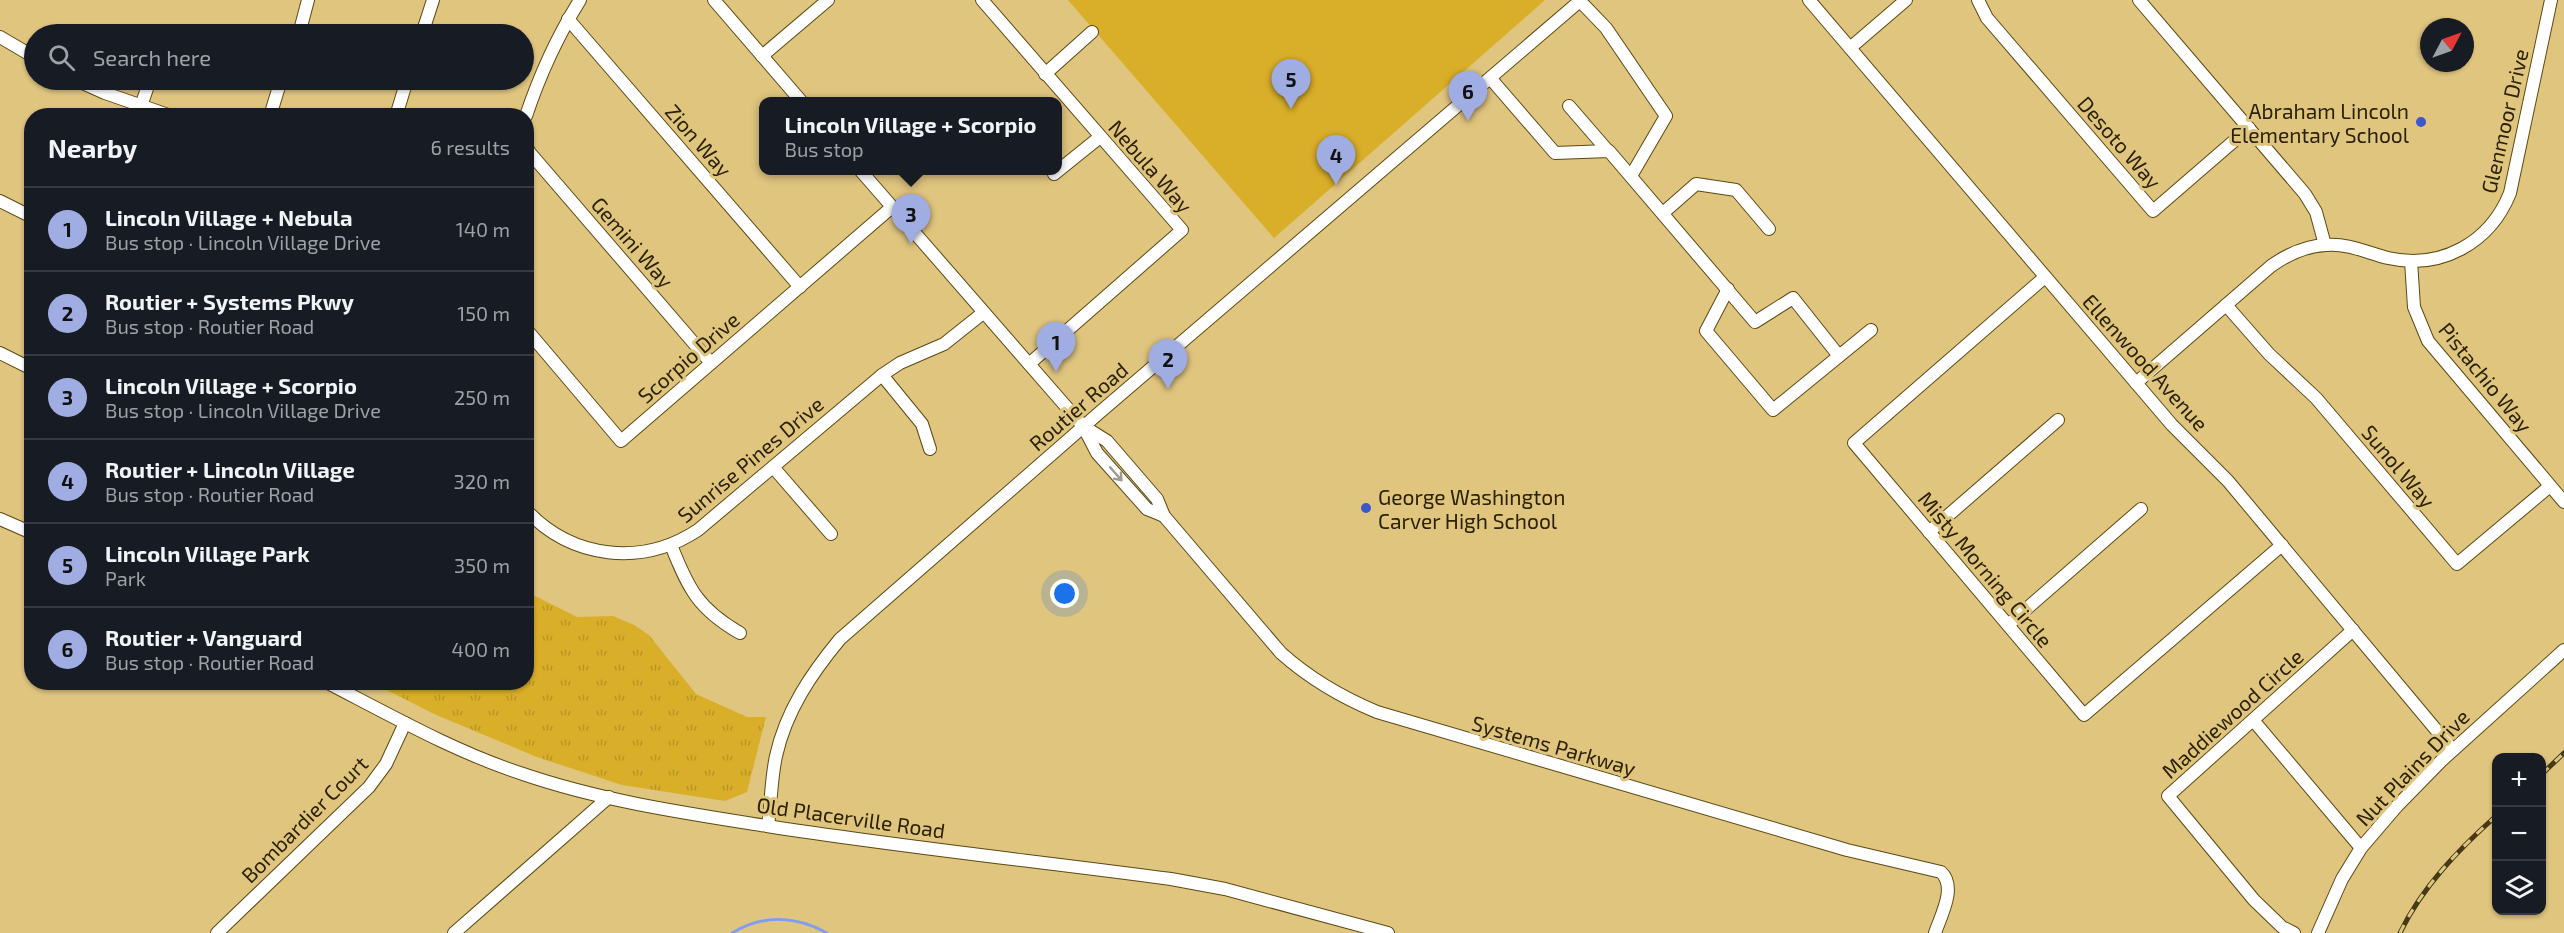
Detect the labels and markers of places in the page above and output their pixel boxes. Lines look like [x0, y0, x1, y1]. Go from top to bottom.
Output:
pin: 5 [1272, 60, 1310, 109]
pin: 6 [1448, 72, 1488, 121]
place label: Abraham Lincoln Elementary School [2230, 98, 2410, 147]
marker: Abraham Lincoln Elementary School [2414, 115, 2428, 129]
pin: 4 [1316, 136, 1356, 185]
pin: 3 [892, 194, 930, 244]
pin: 1 [1036, 322, 1076, 372]
pin: 2 [1148, 340, 1188, 389]
place label: George Washington Carver High School [1378, 484, 1565, 533]
marker: George Washington Carver High School [1359, 501, 1373, 515]

